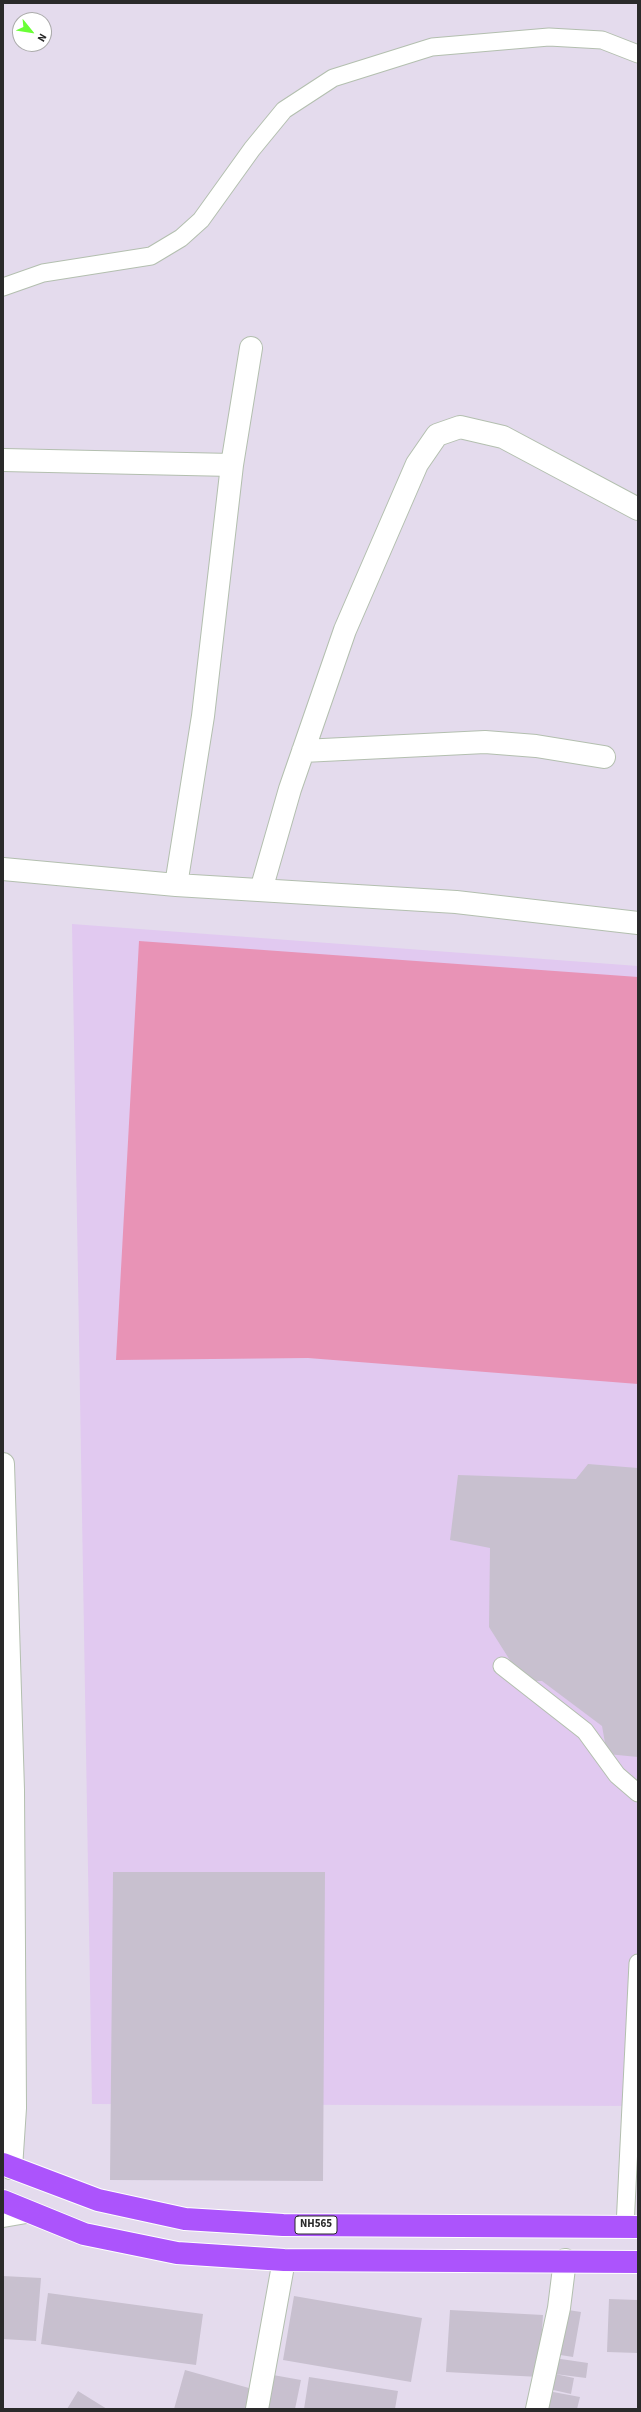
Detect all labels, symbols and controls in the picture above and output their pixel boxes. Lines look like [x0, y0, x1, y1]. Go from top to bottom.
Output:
north arrow [12, 12, 52, 52]
text: N [34, 31, 50, 45]
road number: NH565 [295, 2216, 337, 2234]

